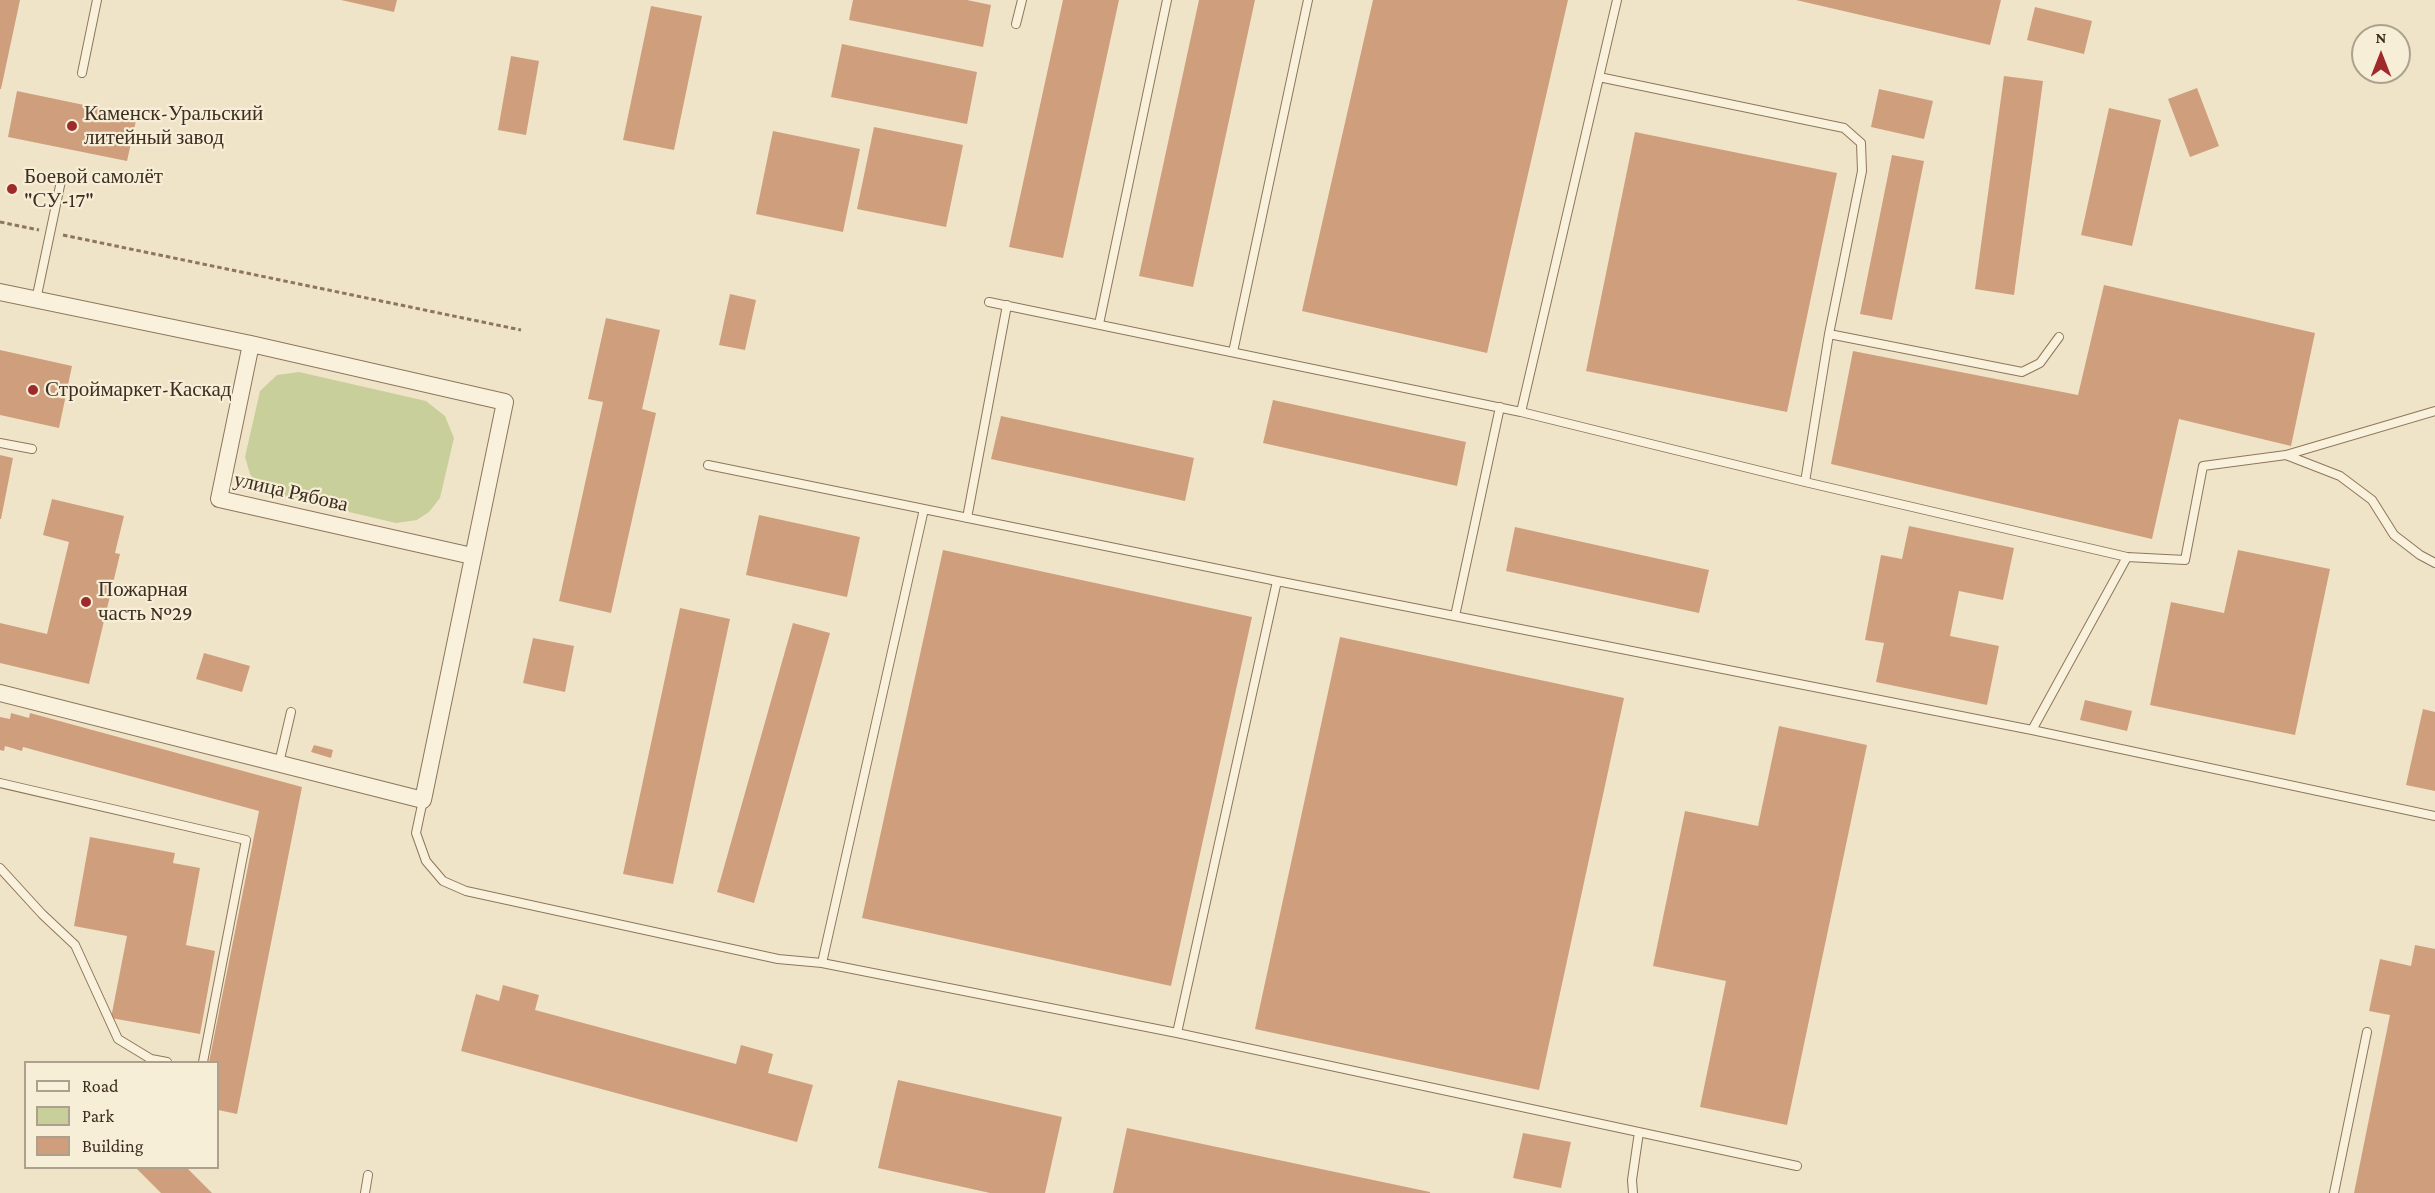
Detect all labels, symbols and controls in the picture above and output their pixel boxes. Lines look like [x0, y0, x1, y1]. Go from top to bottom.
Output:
north arrow [2351, 24, 2411, 84]
text: N [2376, 29, 2386, 46]
place label: Каменск-Уральский литейный завод [84, 101, 263, 151]
marker: Каменск-Уральский литейный завод [65, 119, 79, 133]
place label: Боевой самолёт "СУ-17" [24, 164, 163, 214]
marker: Боевой самолёт "СУ-17" [5, 182, 19, 196]
place label: Строймаркет-Каскад [45, 377, 231, 403]
marker: Строймаркет-Каскад [26, 383, 40, 397]
street label: улица Рябова [231, 467, 351, 517]
place label: Пожарная часть №29 [98, 577, 193, 627]
marker: Пожарная часть №29 [79, 595, 93, 609]
legend [24, 1061, 219, 1169]
text: Road [82, 1076, 119, 1096]
text: Park [82, 1106, 114, 1126]
text: Building [82, 1136, 143, 1156]

